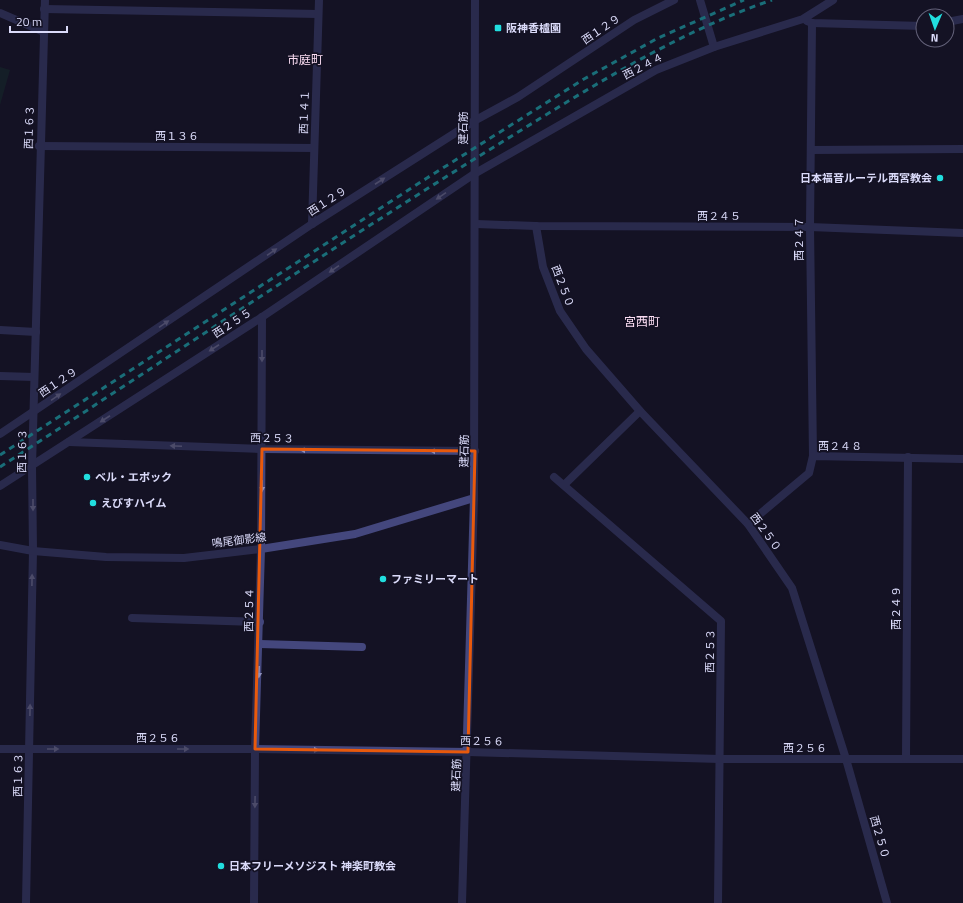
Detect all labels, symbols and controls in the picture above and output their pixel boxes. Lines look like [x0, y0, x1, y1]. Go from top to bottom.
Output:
scale bar [10, 8, 67, 34]
north arrow [915, 8, 955, 48]
street label: 西１２９ [578, 10, 624, 48]
text: 20 m [16, 12, 42, 31]
place label: 阪神香櫨園 [506, 20, 561, 36]
marker: 阪神香櫨園 [493, 23, 503, 33]
text: N [931, 30, 939, 46]
street label: 西２４４ [620, 49, 666, 83]
district label: 市庭町 [287, 50, 323, 69]
street label: 西１４１ [295, 90, 313, 134]
street label: 西１６３ [20, 105, 38, 149]
street label: 建石筋 [455, 112, 471, 145]
street label: 西１３６ [155, 128, 199, 144]
place label: 日本福音ルーテル西宮教会 [800, 170, 932, 186]
marker: 日本福音ルーテル西宮教会 [935, 173, 945, 183]
one-way arrow [374, 177, 386, 184]
street label: 西１２９ [304, 182, 350, 220]
one-way arrow [436, 192, 447, 200]
street label: 西２４５ [697, 208, 741, 224]
street label: 西２４７ [791, 217, 807, 261]
one-way arrow [266, 248, 277, 256]
street label: 西２５０ [548, 263, 578, 309]
one-way arrow [328, 265, 339, 273]
street label: 西２５５ [209, 304, 255, 342]
district label: 宮西町 [624, 312, 660, 331]
one-way arrow [158, 321, 170, 328]
one-way arrow [208, 345, 220, 352]
one-way arrow [259, 350, 265, 363]
street label: 西１２９ [35, 363, 81, 401]
one-way arrow [51, 393, 61, 401]
one-way arrow [99, 415, 110, 423]
street label: 西１６３ [14, 429, 30, 473]
street label: 西２５３ [250, 430, 294, 446]
street label: 建石筋 [456, 434, 472, 468]
street label: 西２４８ [818, 438, 862, 454]
one-way arrow [169, 443, 182, 449]
one-way arrow [299, 447, 312, 453]
one-way arrow [429, 448, 442, 454]
place label: ベル・エポック [95, 469, 172, 485]
marker: ベル・エポック [82, 472, 92, 482]
one-way arrow [259, 480, 265, 493]
place label: えびすハイム [101, 495, 167, 511]
marker: えびすハイム [88, 498, 98, 508]
one-way arrow [30, 499, 36, 512]
street label: 西２５０ [747, 509, 785, 555]
street label: 鳴尾御影線 [211, 529, 267, 551]
place label: ファミリーマート [391, 571, 479, 587]
one-way arrow [29, 574, 36, 586]
marker: ファミリーマート [378, 574, 388, 584]
street label: 西２４９ [888, 586, 904, 630]
street label: 西２５４ [241, 588, 257, 632]
street label: 西２５３ [702, 629, 718, 673]
one-way arrow [255, 666, 262, 678]
one-way arrow [27, 703, 33, 716]
street label: 西２５６ [136, 730, 180, 746]
street label: 西２５６ [460, 733, 504, 749]
street label: 西２５６ [783, 740, 827, 756]
one-way arrow [47, 746, 60, 752]
one-way arrow [177, 746, 190, 752]
one-way arrow [307, 747, 320, 753]
street label: 西１６３ [10, 753, 26, 797]
street label: 建石筋 [447, 758, 465, 792]
one-way arrow [252, 796, 258, 809]
street label: 西２５０ [866, 814, 894, 860]
place label: 日本フリーメソジスト 神楽町教会 [229, 858, 396, 874]
marker: 日本フリーメソジスト 神楽町教会 [216, 861, 226, 871]

